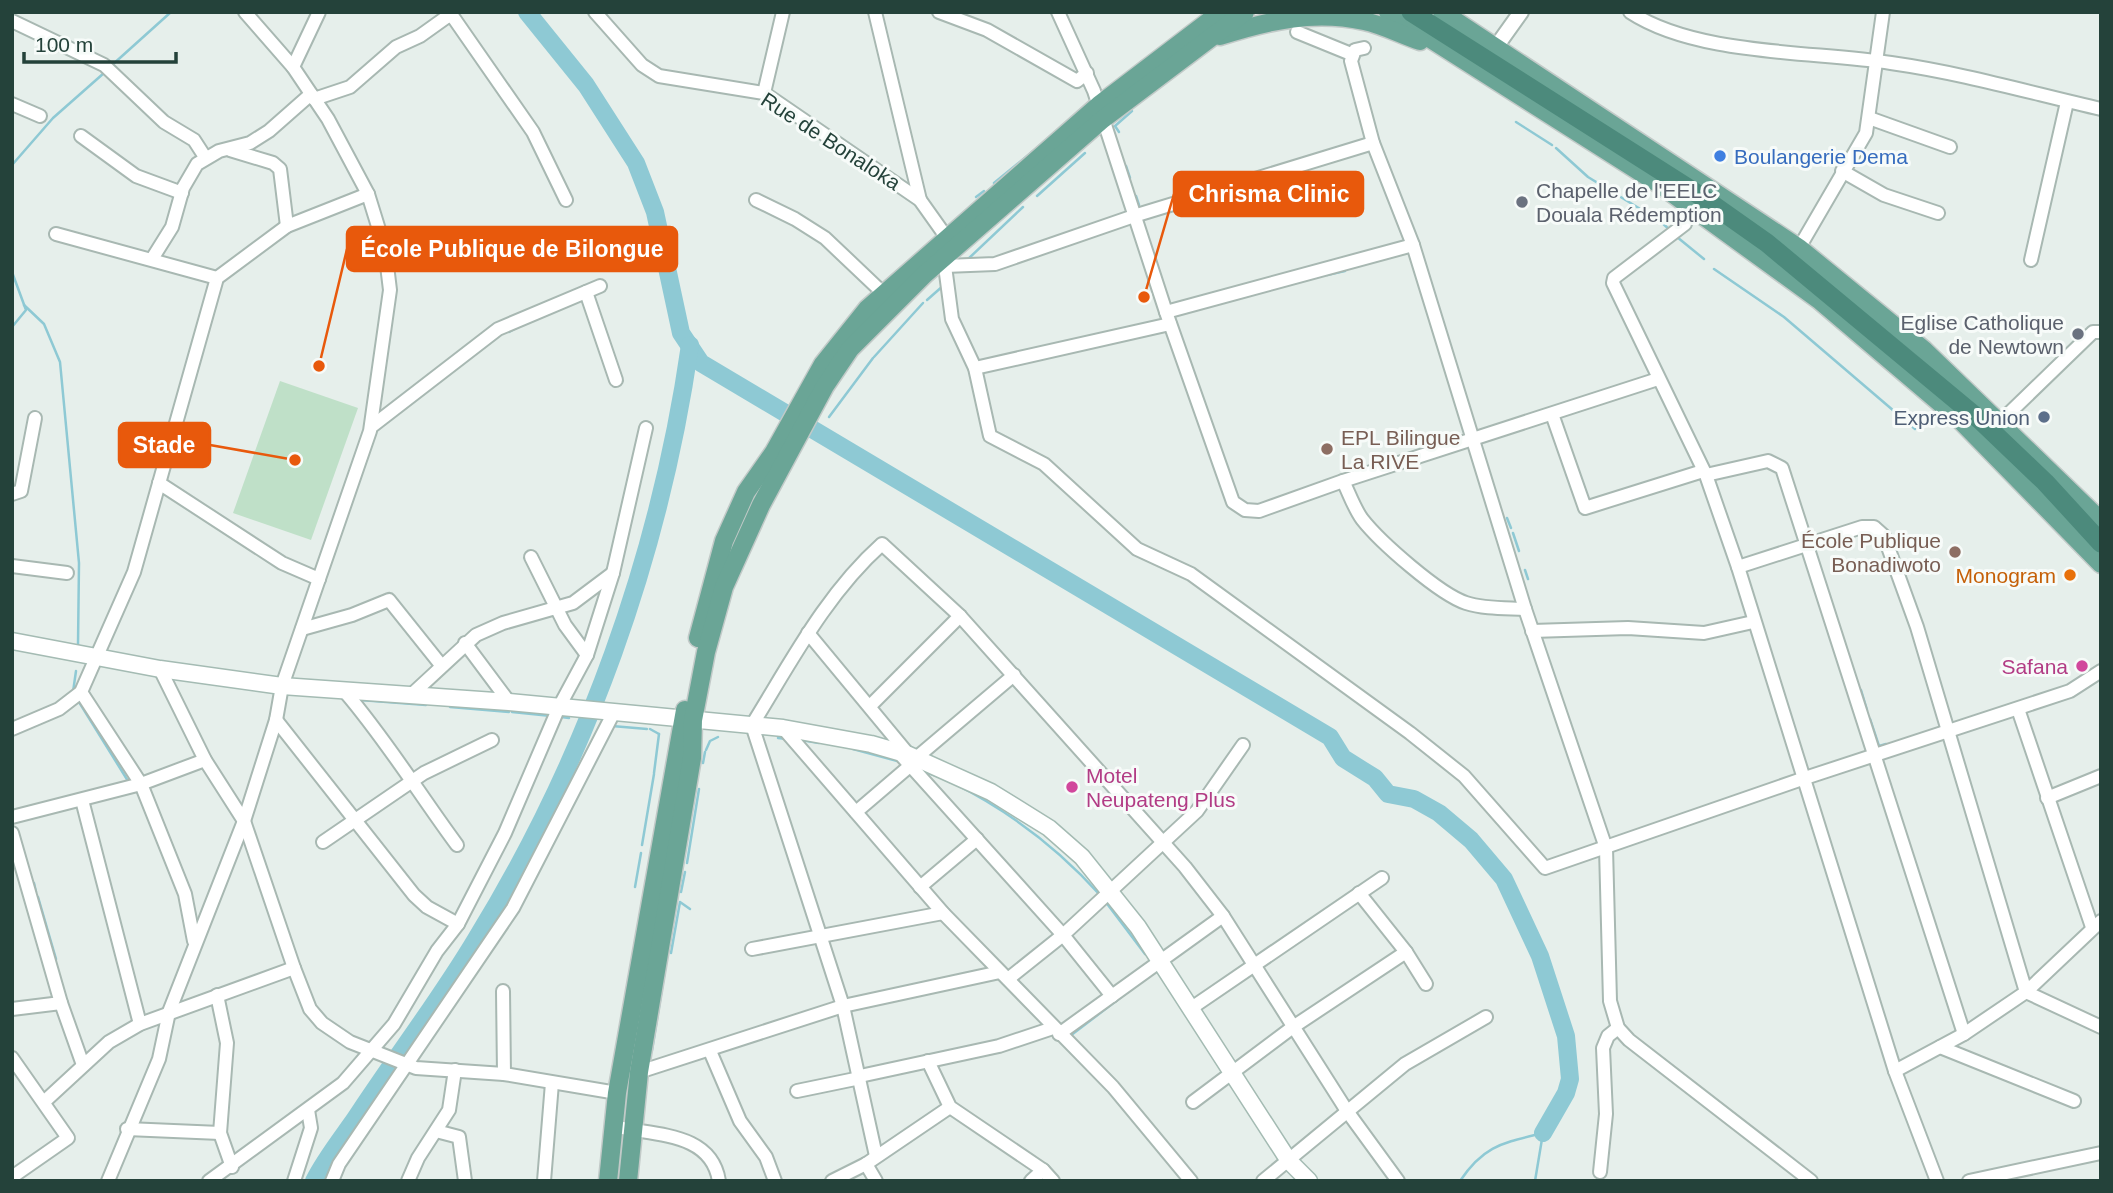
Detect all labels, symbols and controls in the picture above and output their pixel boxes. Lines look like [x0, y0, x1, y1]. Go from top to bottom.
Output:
scale bar [24, 21, 177, 65]
text: 100 m [35, 33, 93, 56]
street label: Rue de Bonaloka [757, 87, 905, 195]
place label: Boulangerie Dema [1734, 145, 1908, 168]
marker: Boulangerie Dema [1712, 148, 1728, 164]
callout: Chrisma Clinic [1174, 172, 1363, 216]
place label: Chapelle de l'EELC Douala Rédemption [1536, 179, 1722, 226]
text: Chrisma Clinic [1188, 181, 1350, 207]
marker: Chapelle de l'EELC Douala Rédemption [1514, 194, 1530, 210]
callout: École Publique de Bilongue [347, 227, 677, 271]
text: École Publique de Bilongue [361, 235, 663, 262]
place label: Eglise Catholique de Newtown [1901, 311, 2064, 358]
marker: Eglise Catholique de Newtown [2070, 326, 2086, 342]
place label: Express Union [1893, 406, 2030, 429]
marker: Express Union [2036, 409, 2052, 425]
callout: Stade [119, 423, 210, 467]
place label: EPL Bilingue La RIVE [1341, 426, 1460, 473]
text: Stade [133, 432, 195, 458]
marker: EPL Bilingue La RIVE [1319, 441, 1335, 457]
place label: École Publique Bonadiwoto [1801, 529, 1941, 576]
marker: École Publique Bonadiwoto [1947, 544, 1963, 560]
place label: Monogram [1956, 564, 2056, 587]
marker: Monogram [2062, 567, 2078, 583]
place label: Safana [2001, 655, 2068, 678]
marker: Safana [2074, 658, 2090, 674]
place label: Motel Neupateng Plus [1086, 764, 1235, 811]
marker: Motel Neupateng Plus [1064, 779, 1080, 795]

